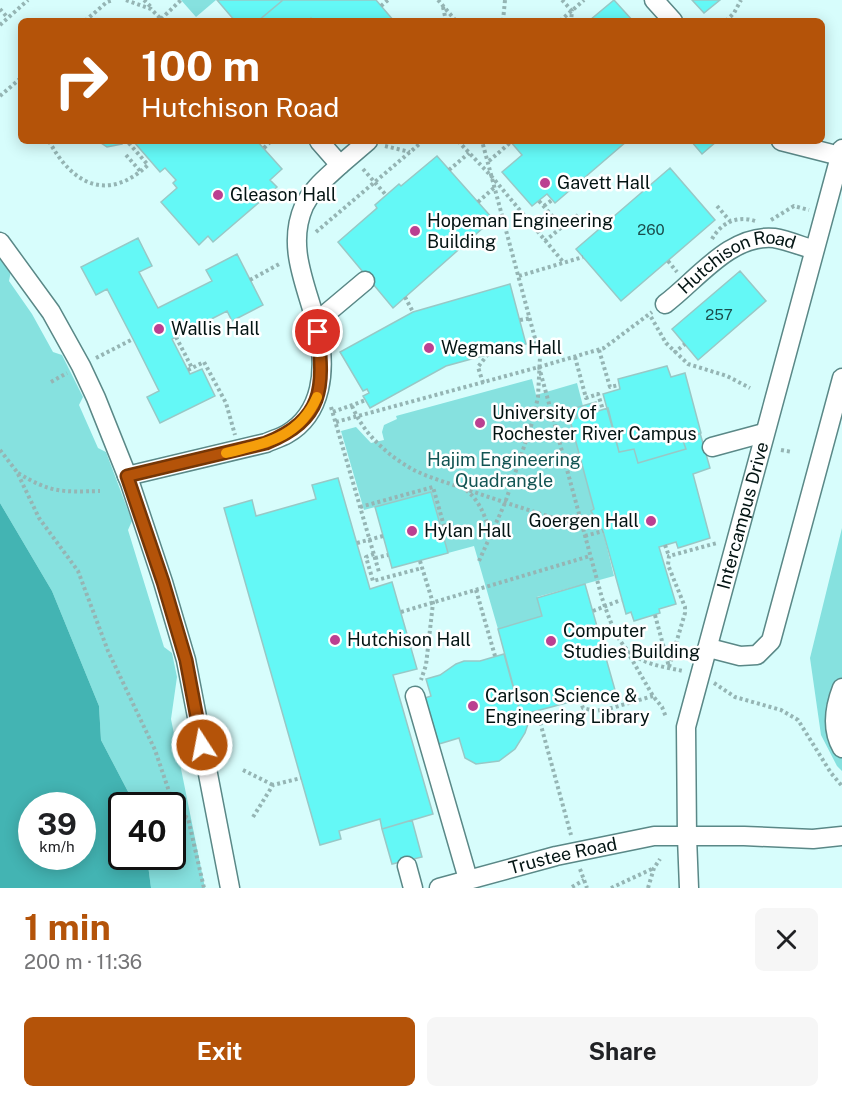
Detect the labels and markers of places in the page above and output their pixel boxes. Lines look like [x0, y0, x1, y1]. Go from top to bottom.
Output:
place label: Gavett Hall [557, 172, 650, 193]
marker: Gavett Hall [538, 176, 552, 190]
place label: Gleason Hall [230, 184, 337, 205]
marker: Gleason Hall [211, 188, 225, 202]
place label: Hopeman Engineering Building [427, 210, 613, 252]
marker: Hopeman Engineering Building [408, 224, 422, 238]
pin [292, 306, 343, 357]
place label: Wallis Hall [171, 318, 260, 339]
marker: Wallis Hall [152, 322, 166, 336]
place label: Wegmans Hall [441, 337, 562, 358]
marker: Wegmans Hall [422, 341, 436, 355]
place label: University of Rochester River Campus [492, 402, 697, 444]
marker: University of Rochester River Campus [473, 416, 487, 430]
place label: Goergen Hall [529, 510, 639, 531]
marker: Goergen Hall [644, 514, 658, 528]
place label: Hylan Hall [424, 520, 512, 541]
marker: Hylan Hall [405, 524, 419, 538]
place label: Computer Studies Building [563, 620, 700, 662]
place label: Hutchison Hall [347, 629, 471, 650]
marker: Hutchison Hall [328, 633, 342, 647]
marker: Computer Studies Building [544, 634, 558, 648]
place label: Carlson Science & Engineering Library [485, 685, 650, 727]
marker: Carlson Science & Engineering Library [466, 699, 480, 713]

